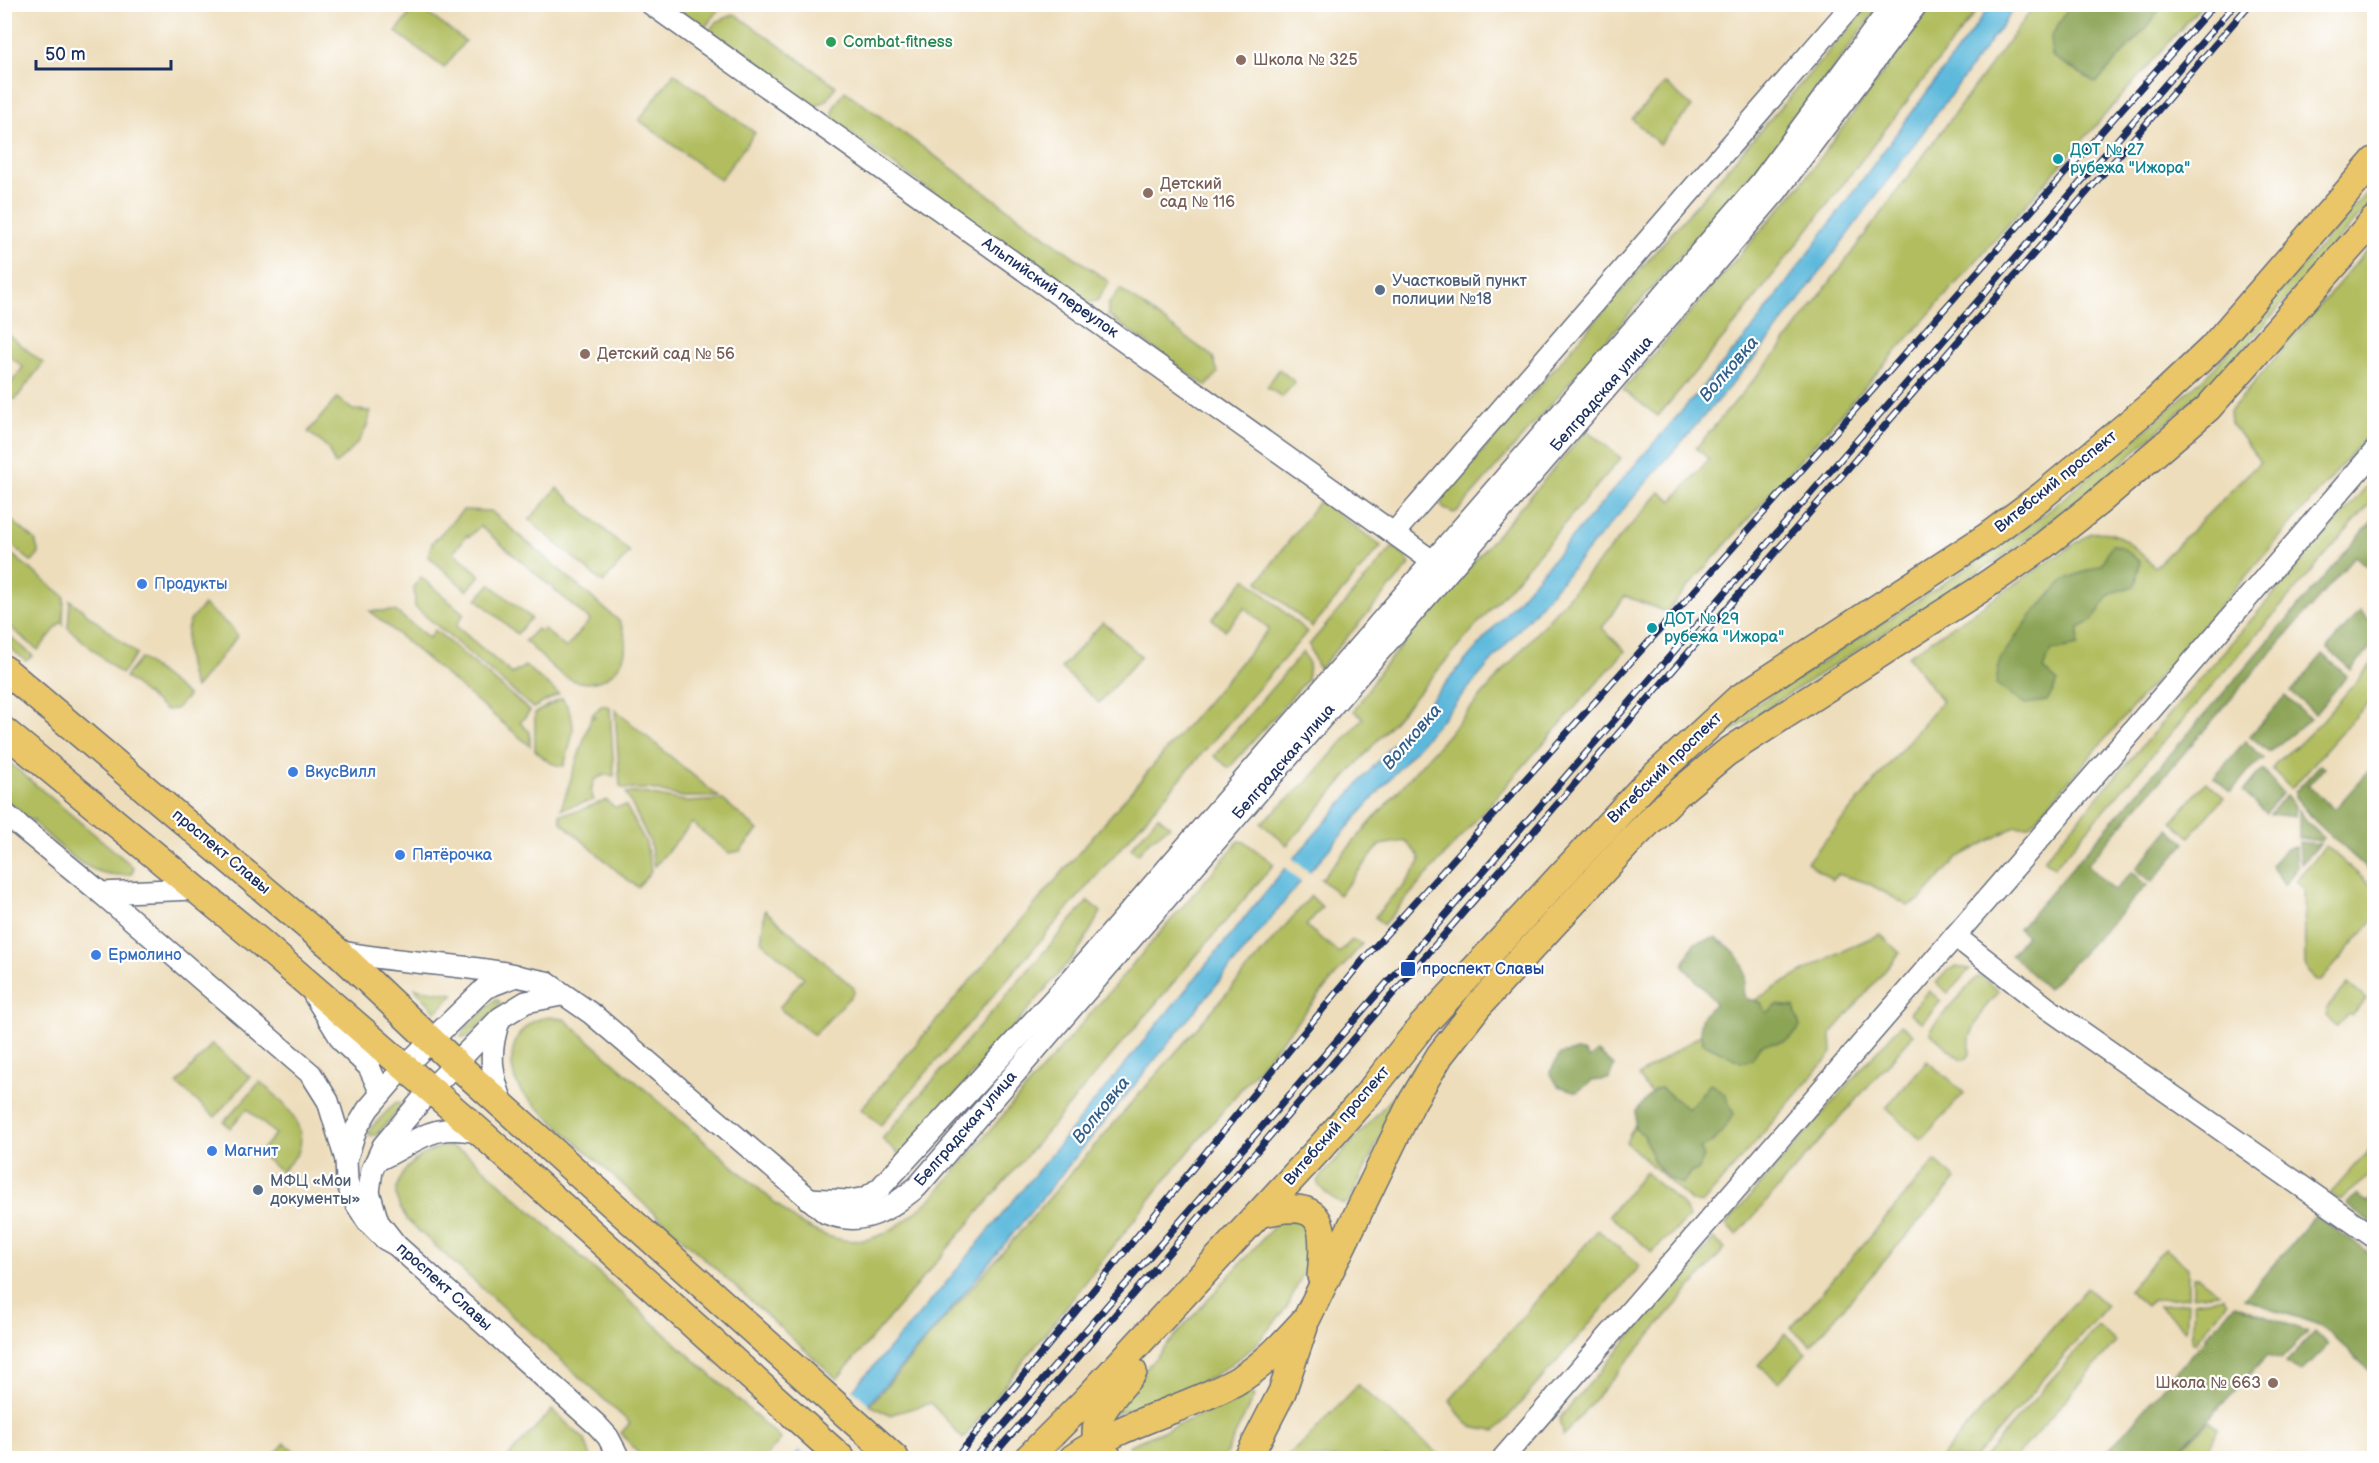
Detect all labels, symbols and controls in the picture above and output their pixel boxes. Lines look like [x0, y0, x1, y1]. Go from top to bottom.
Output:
scale bar [36, 33, 171, 71]
place label: Combat-fitness [843, 33, 953, 52]
marker: Combat-fitness [824, 35, 838, 49]
text: 50 m [45, 44, 86, 65]
place label: Школа № 325 [1253, 51, 1358, 70]
marker: Школа № 325 [1234, 53, 1248, 67]
place label: ДОТ № 27 рубежа "Ижора" [2070, 141, 2190, 178]
marker: ДОТ № 27 рубежа "Ижора" [2051, 152, 2065, 166]
place label: Детский сад № 116 [1160, 175, 1235, 212]
marker: Детский сад № 116 [1141, 186, 1155, 200]
street label: Альпийский переулок [977, 233, 1122, 343]
place label: Участковый пункт полиции №18 [1392, 272, 1528, 309]
marker: Участковый пункт полиции №18 [1373, 283, 1387, 297]
street label: Белградская улица [1547, 332, 1658, 456]
water label: Волковка [1695, 332, 1763, 406]
place label: Детский сад № 56 [597, 345, 735, 364]
marker: Детский сад № 56 [578, 347, 592, 361]
street label: Витебский проспект [1991, 427, 2121, 537]
place label: Продукты [154, 575, 227, 594]
marker: Продукты [135, 577, 149, 591]
place label: ДОТ № 29 рубежа "Ижора" [1664, 610, 1784, 647]
marker: ДОТ № 29 рубежа "Ижора" [1645, 621, 1659, 635]
street label: Белградская улица [1229, 700, 1340, 824]
water label: Волковка [1378, 700, 1446, 774]
street label: Витебский проспект [1604, 708, 1727, 827]
place label: ВкусВилл [305, 763, 376, 782]
marker: ВкусВилл [286, 765, 300, 779]
street label: проспект Славы [168, 805, 274, 899]
place label: Пятёрочка [412, 846, 493, 865]
marker: Пятёрочка [393, 848, 407, 862]
place label: Ермолино [108, 946, 182, 965]
marker: Ермолино [89, 948, 103, 962]
marker: проспект Славы [1399, 960, 1417, 978]
place label: проспект Славы [1422, 960, 1544, 979]
street label: Витебский проспект [1280, 1062, 1394, 1189]
street label: Белградская улица [911, 1067, 1022, 1191]
water label: Волковка [1068, 1072, 1134, 1148]
place label: Магнит [224, 1142, 279, 1161]
marker: Магнит [205, 1144, 219, 1158]
place label: МФЦ «Мои документы» [270, 1172, 360, 1209]
marker: МФЦ «Мои документы» [251, 1183, 265, 1197]
street label: проспект Славы [392, 1239, 496, 1335]
place label: Школа № 663 [2155, 1374, 2261, 1393]
marker: Школа № 663 [2266, 1376, 2280, 1390]

